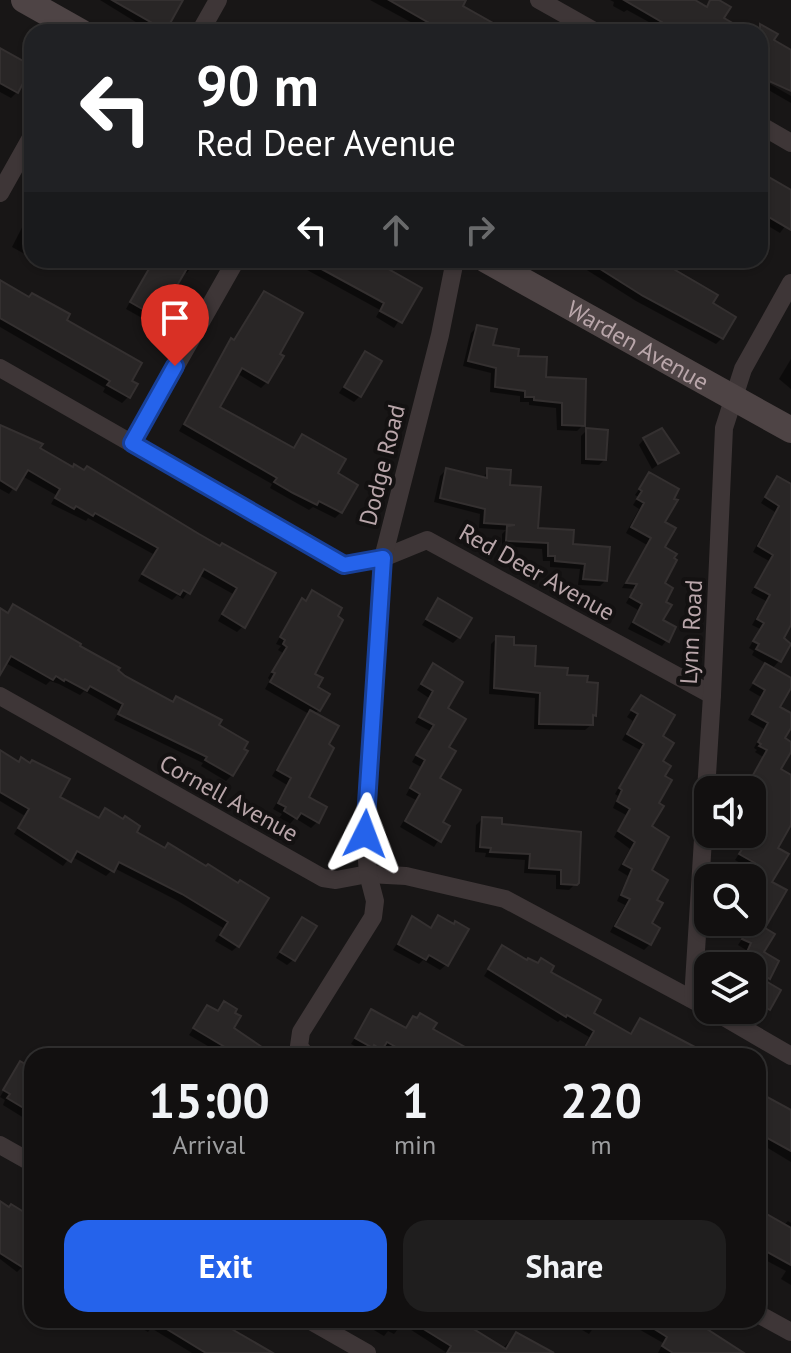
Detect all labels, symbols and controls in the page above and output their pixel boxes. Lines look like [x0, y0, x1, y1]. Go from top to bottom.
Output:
text: 90 m [196, 49, 319, 121]
icon: left [64, 56, 168, 160]
text: Red Deer Avenue [196, 119, 456, 166]
icon: left [290, 208, 334, 252]
icon: ahead [374, 208, 418, 252]
icon: right [458, 208, 502, 252]
pin [141, 284, 209, 366]
street label: Warden Avenue [561, 293, 714, 397]
icon: arrive [153, 296, 197, 340]
street label: Dodge Road [352, 401, 412, 529]
street label: Red Deer Avenue [454, 516, 620, 628]
street label: Lynn Road [673, 579, 709, 685]
street label: Cornell Avenue [154, 747, 304, 849]
map controls [694, 776, 766, 1024]
button: sound [694, 776, 766, 848]
position arrow [323, 792, 407, 876]
button: search [694, 864, 766, 936]
button: layers [694, 952, 766, 1024]
text: 15:00 [148, 1069, 270, 1131]
text: 1 [401, 1069, 429, 1131]
text: 220 [560, 1069, 642, 1131]
text: Arrival [173, 1128, 245, 1161]
text: min [394, 1128, 436, 1161]
text: m [591, 1128, 612, 1161]
button: Exit [64, 1220, 387, 1312]
button: Share [403, 1220, 726, 1312]

